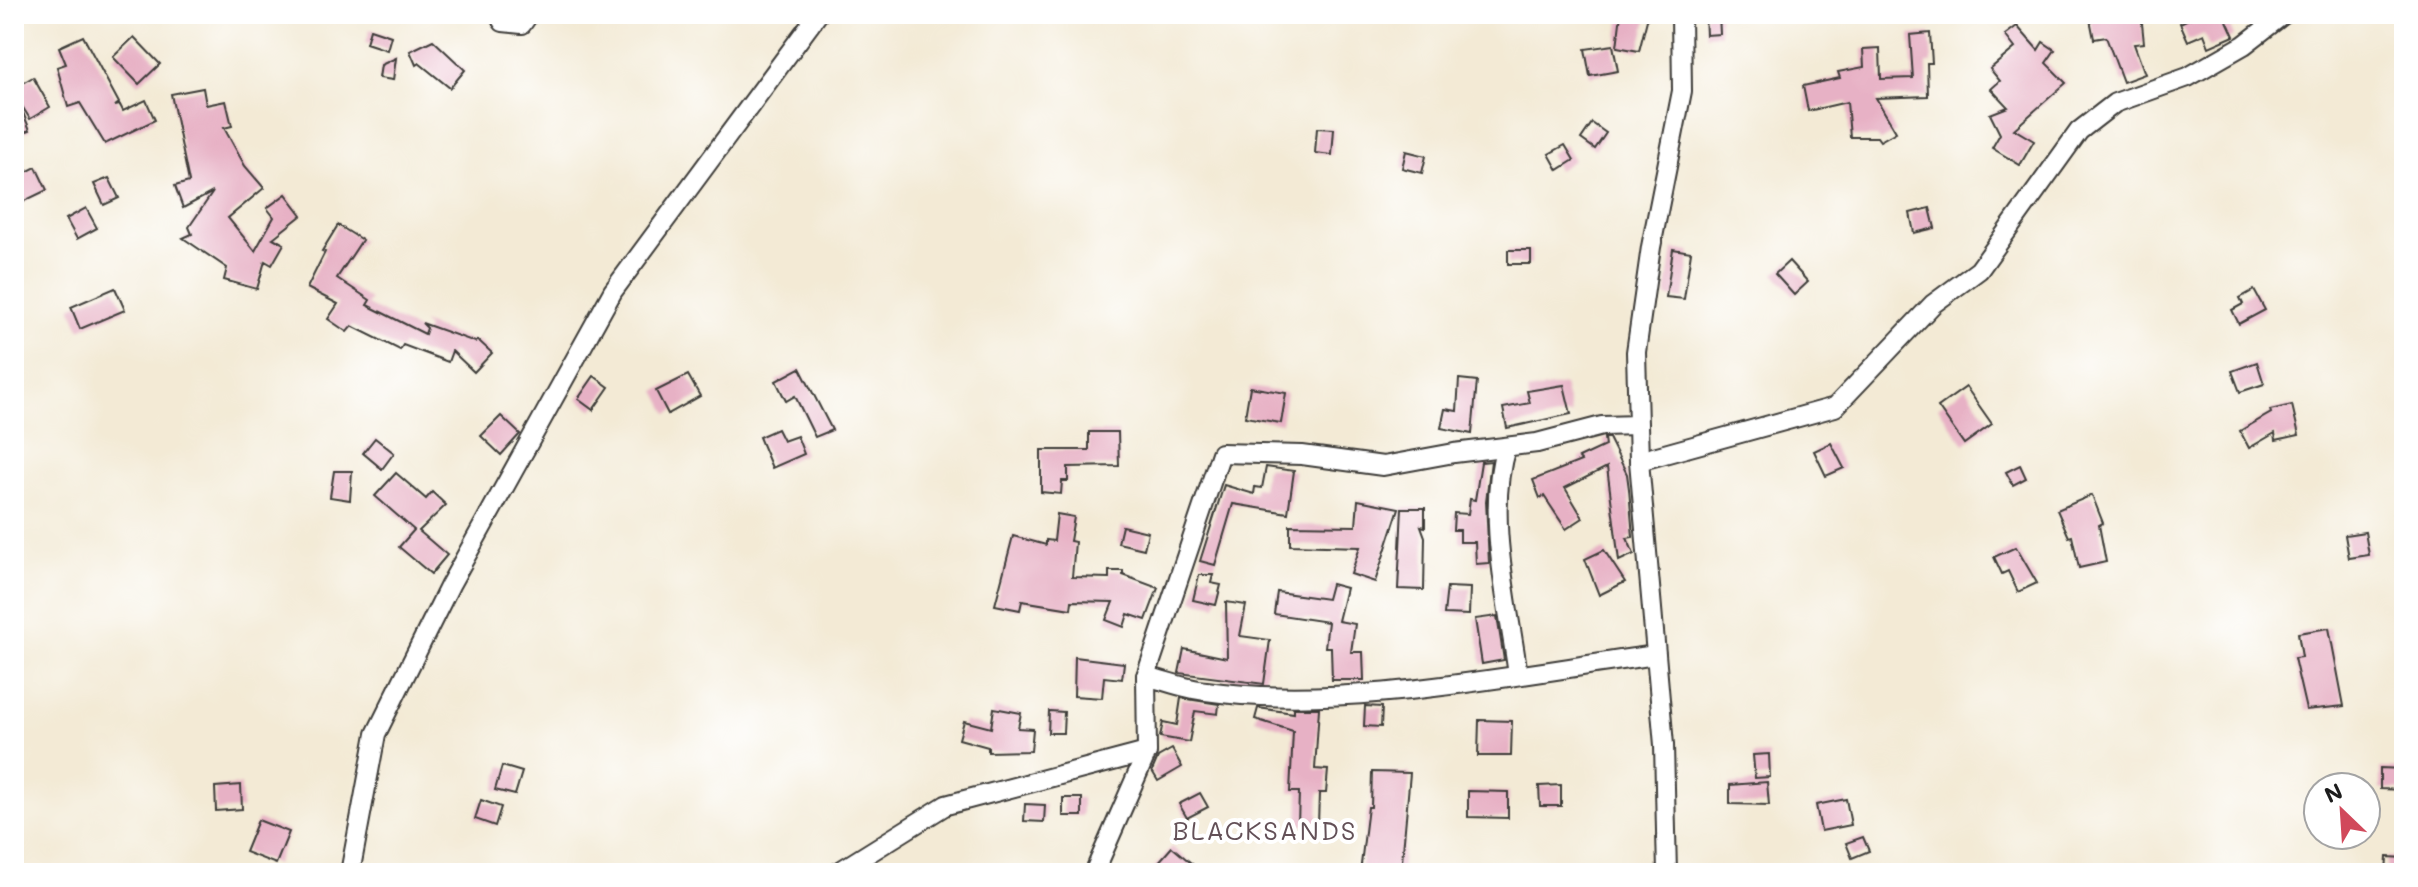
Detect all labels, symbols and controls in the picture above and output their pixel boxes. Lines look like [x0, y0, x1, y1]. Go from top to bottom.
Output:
north arrow [2302, 771, 2382, 851]
text: N [2320, 776, 2347, 809]
district label: BLACKSANDS [1173, 813, 1357, 847]

